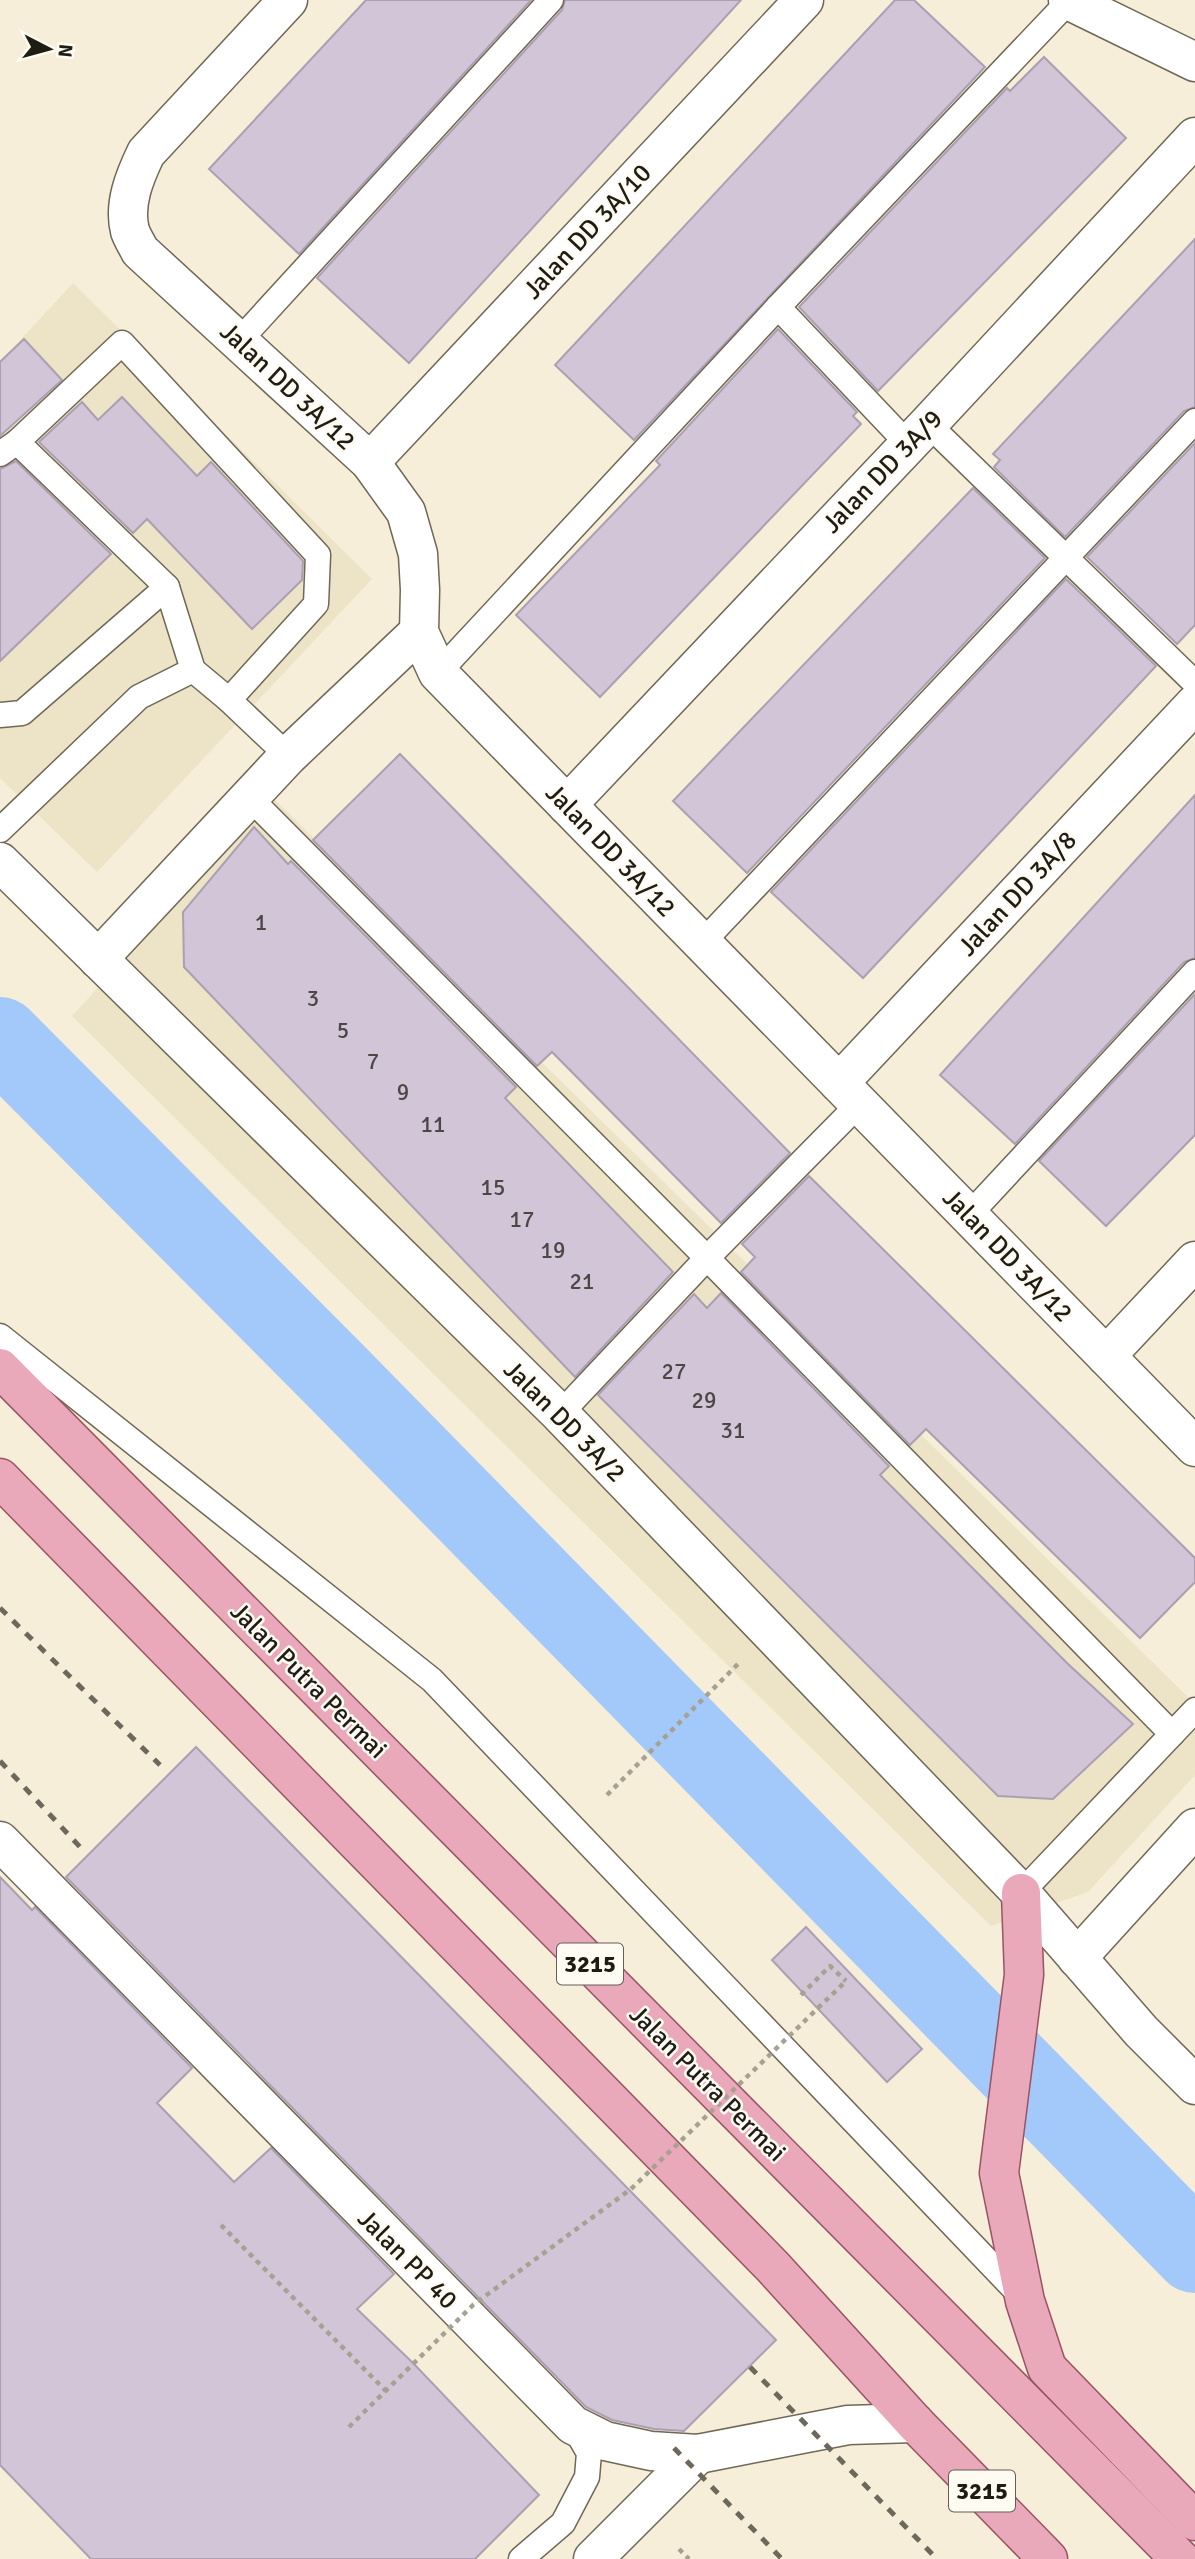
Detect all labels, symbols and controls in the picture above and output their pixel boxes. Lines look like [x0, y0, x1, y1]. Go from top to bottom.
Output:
north arrow [14, 14, 84, 84]
text: N [52, 43, 78, 58]
street label: Jalan DD 3A/10 [517, 157, 659, 306]
street label: Jalan DD 3A/12 [213, 316, 362, 458]
street label: Jalan DD 3A/9 [816, 403, 950, 540]
street label: Jalan DD 3A/12 [539, 777, 682, 924]
street label: Jalan DD 3A/8 [952, 825, 1084, 963]
house number: 1 [255, 908, 267, 937]
house number: 3 [307, 984, 319, 1013]
house number: 5 [337, 1016, 349, 1045]
house number: 7 [367, 1047, 379, 1076]
house number: 9 [397, 1078, 409, 1107]
house number: 11 [421, 1110, 445, 1139]
house number: 15 [481, 1173, 505, 1202]
street label: Jalan DD 3A/12 [936, 1182, 1079, 1329]
house number: 17 [510, 1205, 534, 1234]
house number: 19 [541, 1236, 565, 1265]
house number: 21 [570, 1267, 594, 1296]
street label: Jalan DD 3A/2 [497, 1354, 632, 1489]
house number: 27 [662, 1357, 686, 1386]
house number: 29 [692, 1386, 716, 1415]
house number: 31 [721, 1416, 745, 1445]
street label: Jalan Putra Permai [223, 1596, 393, 1766]
road number: 3215 [557, 1943, 623, 1984]
street label: Jalan Putra Permai [622, 1999, 792, 2169]
street label: Jalan PP 40 [351, 2203, 464, 2316]
road number: 3215 [949, 2470, 1015, 2512]

